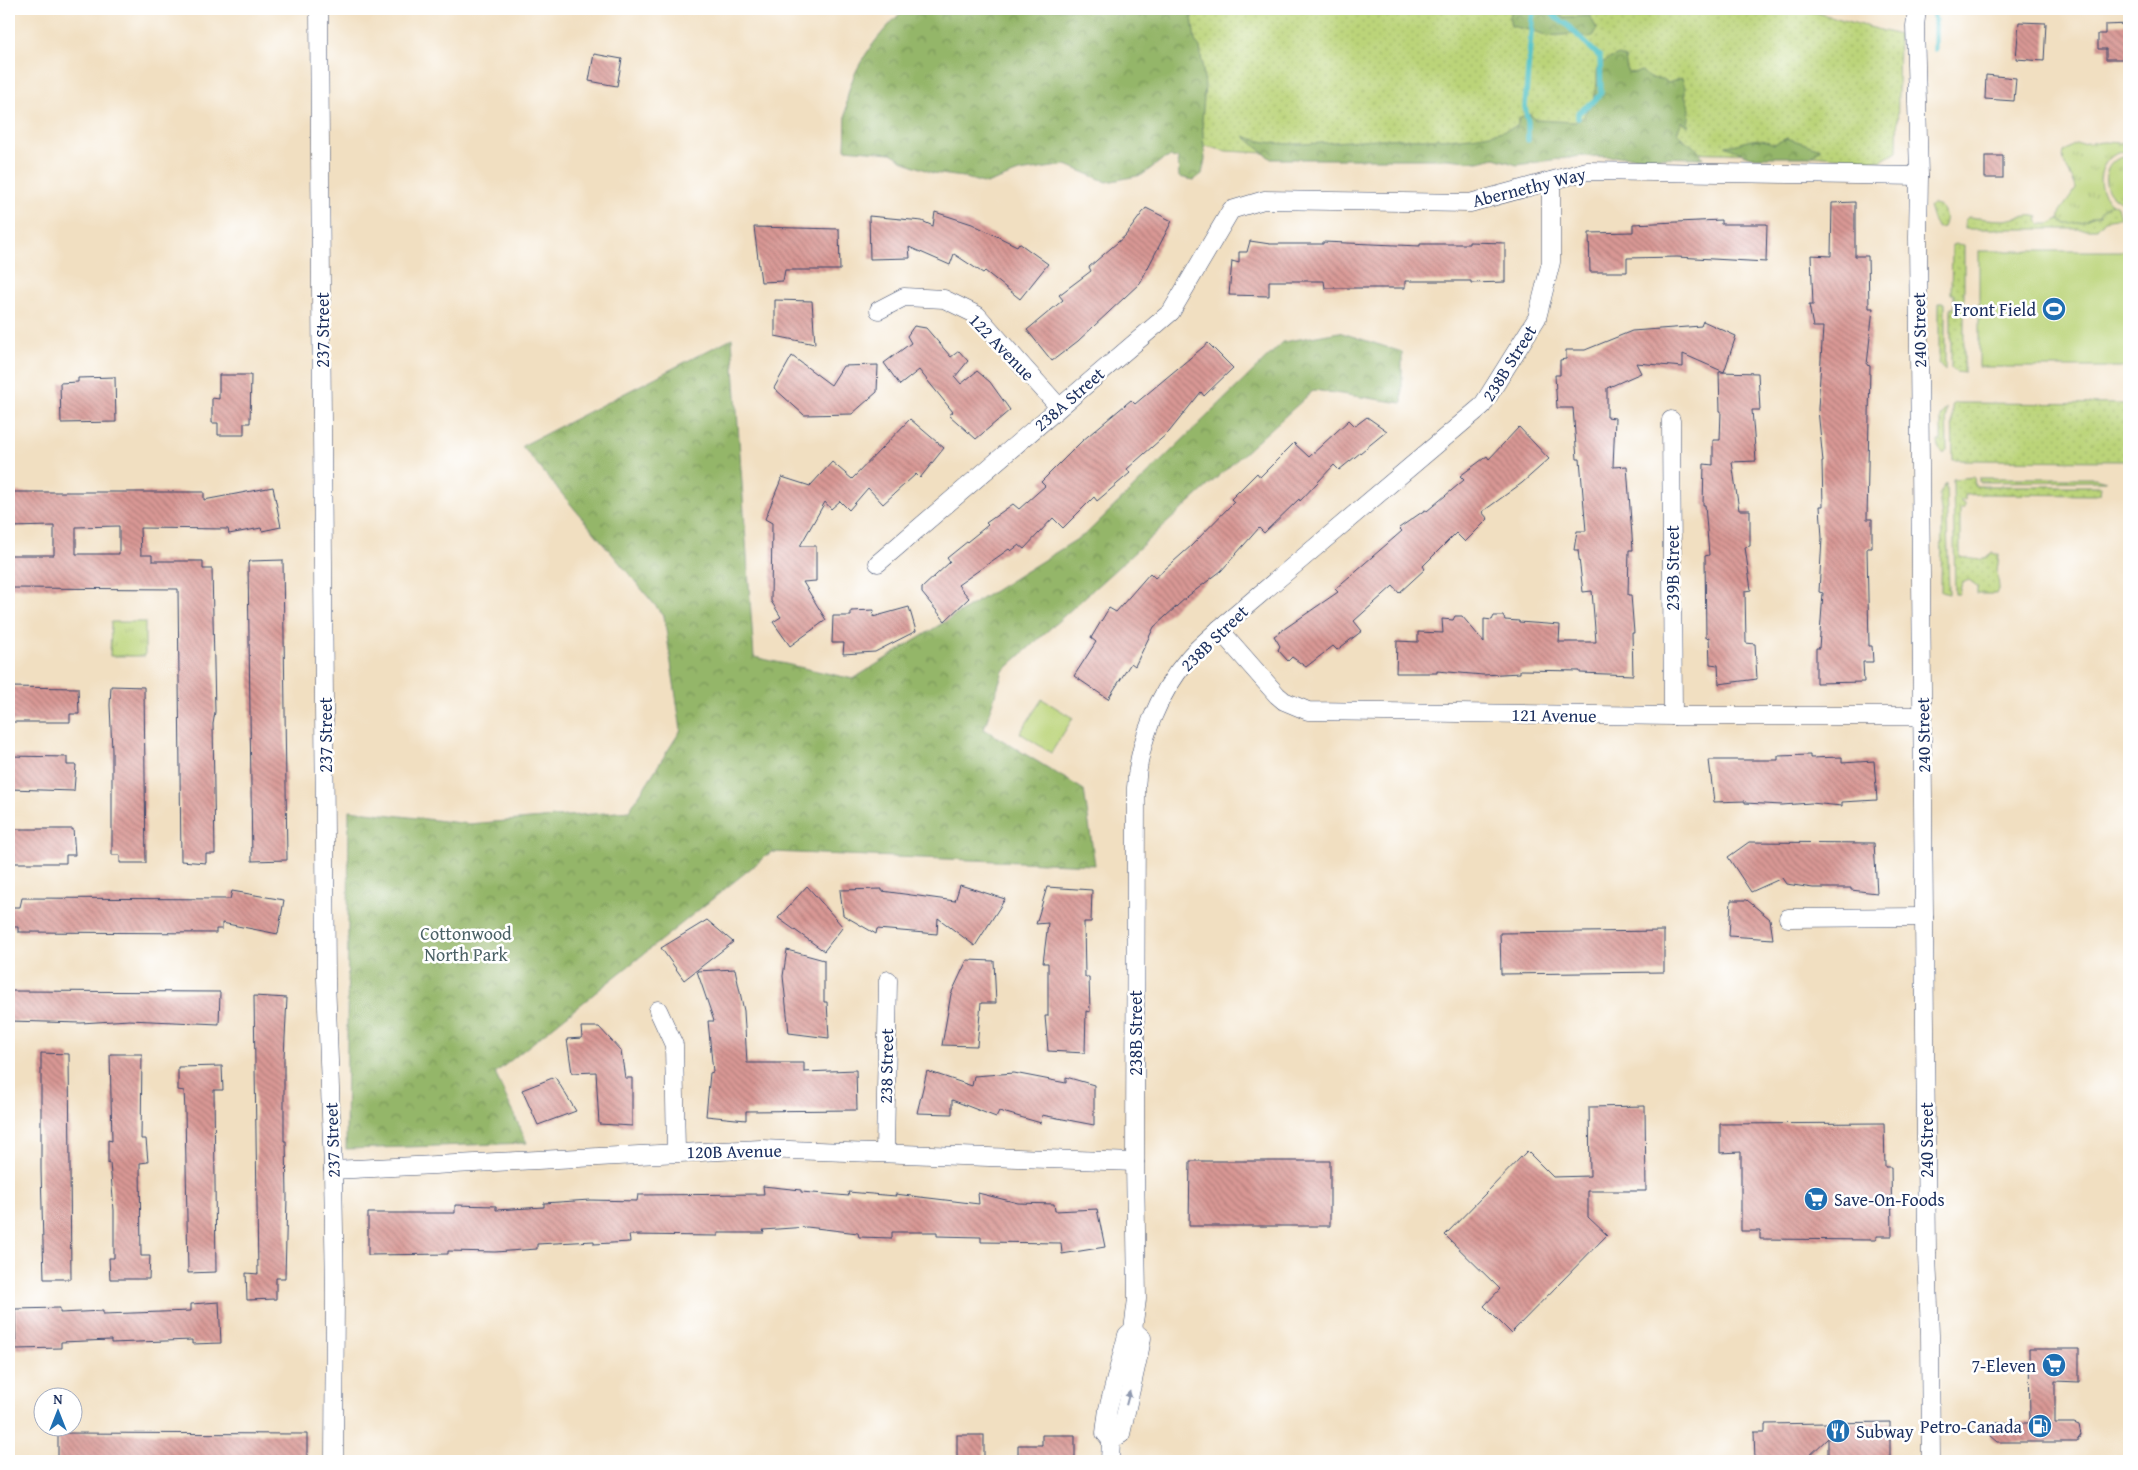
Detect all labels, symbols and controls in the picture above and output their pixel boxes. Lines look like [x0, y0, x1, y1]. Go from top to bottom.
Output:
street label: Abernethy Way [1469, 160, 1589, 214]
street label: 240 Street [1905, 291, 1933, 368]
street label: 237 Street [309, 292, 336, 368]
place label: Front Field [1954, 296, 2036, 323]
sports icon: Front Field [2041, 296, 2067, 322]
street label: 122 Avenue [963, 307, 1041, 387]
street label: 238B Street [1475, 319, 1543, 406]
street label: 238A Street [1028, 360, 1111, 438]
street label: 239B Street [1659, 525, 1686, 611]
street label: 238B Street [1174, 598, 1255, 677]
street label: 240 Street [1909, 696, 1937, 773]
street label: 237 Street [312, 697, 339, 773]
street label: 121 Avenue [1511, 701, 1597, 729]
park label: Cottonwood North Park [420, 920, 512, 968]
street label: 238B Street [1122, 990, 1149, 1076]
street label: 238 Street [872, 1027, 900, 1104]
street label: 237 Street [317, 1101, 347, 1178]
street label: 240 Street [1913, 1102, 1940, 1178]
street label: 120B Avenue [686, 1137, 782, 1165]
supermarket icon: Save-On-Foods [1803, 1186, 1829, 1212]
place label: Save-On-Foods [1834, 1186, 1945, 1213]
place label: 7-Eleven [1971, 1352, 2036, 1379]
supermarket icon: 7-Eleven [2041, 1352, 2067, 1378]
north arrow [32, 1388, 82, 1438]
text: N [53, 1389, 63, 1409]
one-way arrow [1124, 1390, 1132, 1405]
place label: Petro-Canada [1920, 1413, 2022, 1440]
fuel station icon: Petro-Canada [2027, 1413, 2053, 1439]
restaurant icon: Subway [1825, 1418, 1851, 1444]
place label: Subway [1856, 1418, 1914, 1445]

